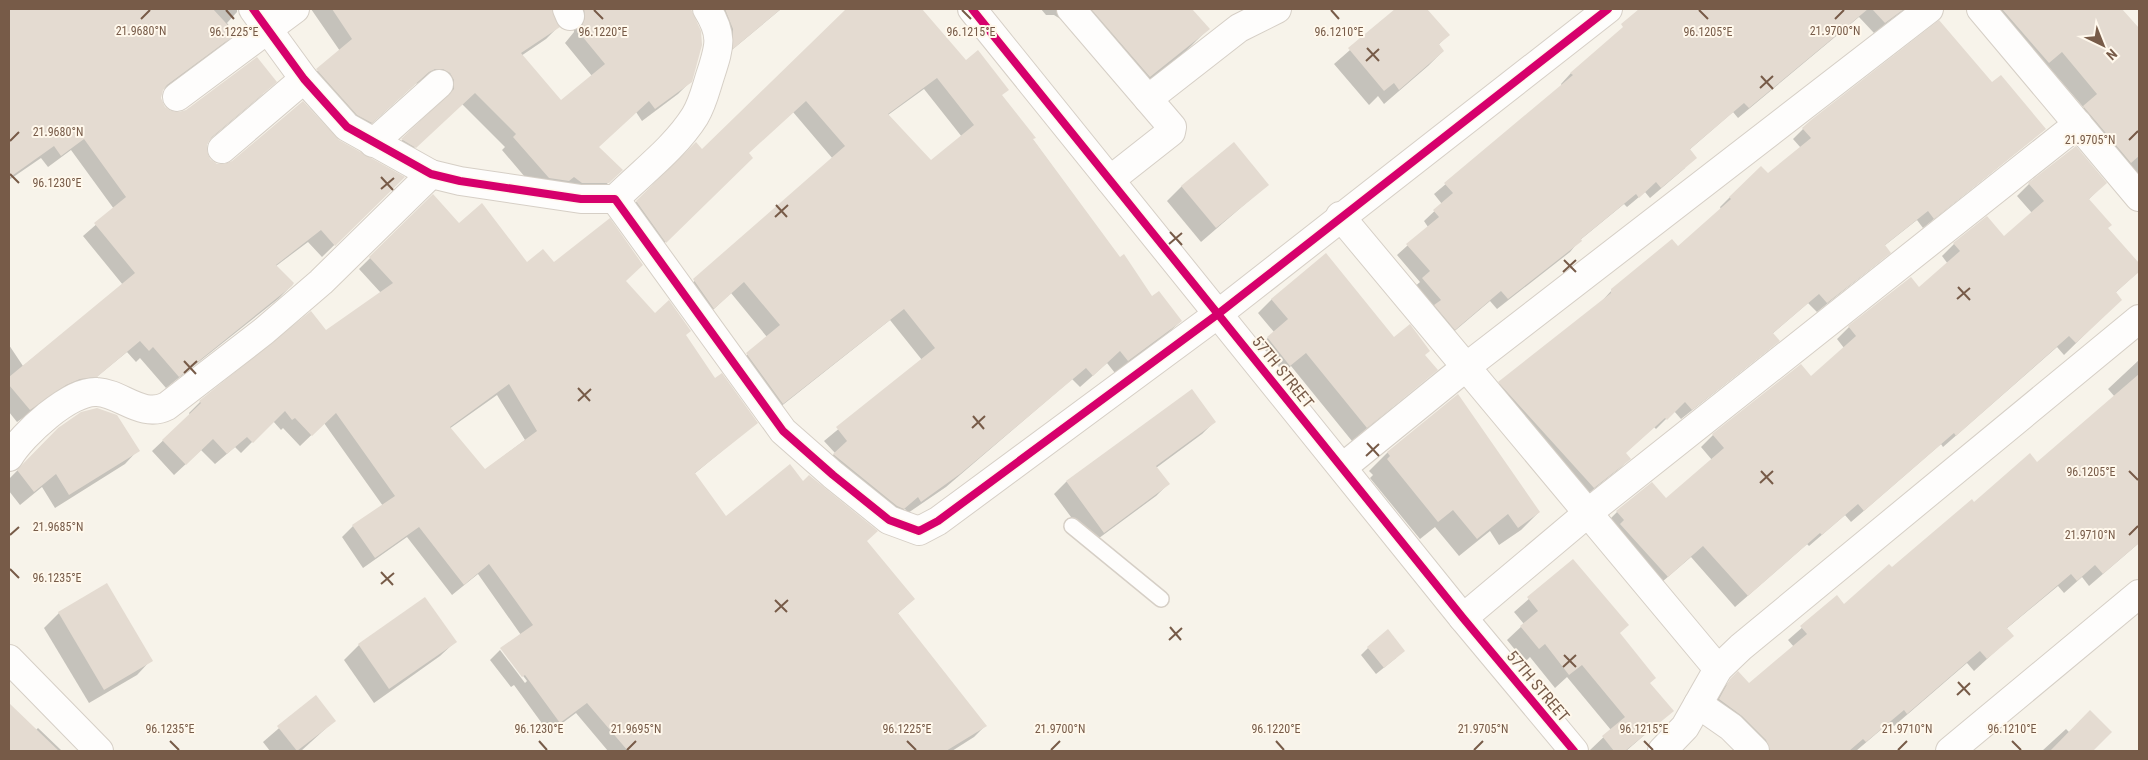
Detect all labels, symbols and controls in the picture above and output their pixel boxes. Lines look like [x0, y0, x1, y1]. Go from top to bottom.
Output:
north arrow [2078, 20, 2128, 70]
text: 21.9680°N [116, 24, 166, 38]
text: 21.9700°N [1810, 24, 1860, 38]
text: 96.1225°E [209, 25, 259, 39]
text: 96.1220°E [578, 25, 628, 39]
text: 96.1215°E [946, 25, 996, 39]
text: 96.1210°E [1314, 25, 1364, 39]
text: 96.1205°E [1683, 25, 1733, 39]
text: N [2103, 46, 2120, 63]
text: 21.9680°N [33, 125, 83, 139]
text: 21.9705°N [2065, 133, 2115, 147]
text: 96.1230°E [32, 176, 82, 190]
street label: 57TH STREET [1248, 332, 1318, 412]
text: 96.1205°E [2066, 465, 2116, 479]
text: 21.9685°N [33, 520, 83, 534]
text: 21.9710°N [2065, 528, 2115, 542]
text: 96.1235°E [32, 571, 82, 585]
street label: 57TH STREET [1503, 646, 1573, 726]
text: 96.1235°E [145, 722, 195, 736]
text: 96.1230°E [514, 722, 564, 736]
text: 21.9695°N [611, 722, 661, 736]
text: 96.1225°E [882, 722, 932, 736]
text: 21.9700°N [1035, 722, 1085, 736]
text: 96.1220°E [1251, 722, 1301, 736]
text: 21.9705°N [1458, 722, 1508, 736]
text: 96.1215°E [1619, 722, 1669, 736]
text: 21.9710°N [1882, 722, 1932, 736]
text: 96.1210°E [1987, 722, 2037, 736]

